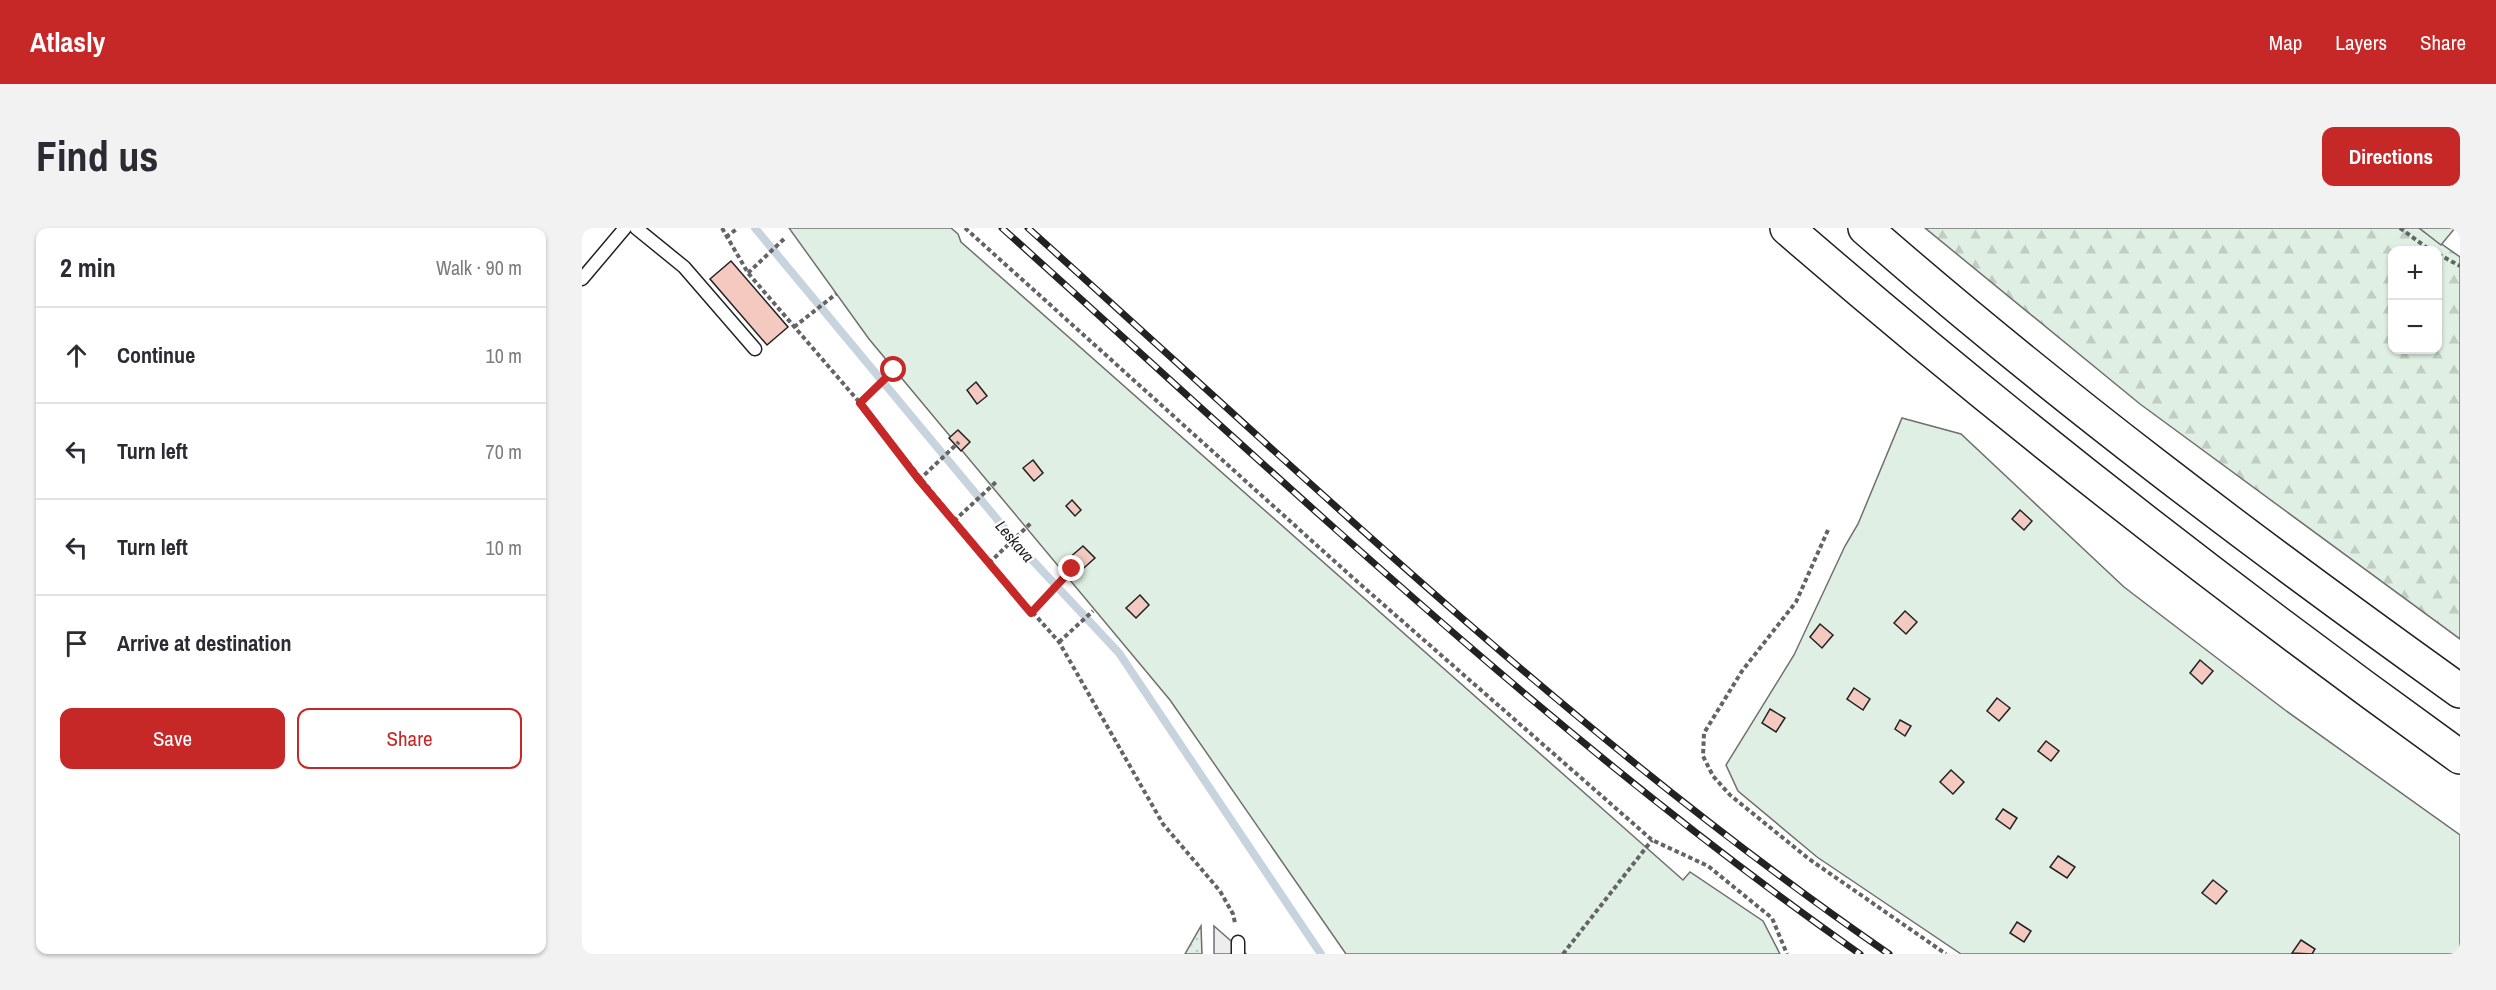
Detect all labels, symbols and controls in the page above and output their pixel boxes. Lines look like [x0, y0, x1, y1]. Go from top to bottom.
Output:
text: Atlasly [30, 23, 105, 61]
text: Map [2269, 28, 2302, 57]
text: Layers [2335, 28, 2387, 57]
text: Share [2420, 28, 2466, 57]
button: Directions [2322, 127, 2460, 186]
text: Find us [36, 128, 158, 184]
map controls [2388, 246, 2442, 354]
button: + [2388, 246, 2442, 300]
text: 2 min [60, 250, 116, 285]
text: Walk · 90 m [436, 254, 522, 281]
button: − [2388, 300, 2442, 354]
icon: ahead [60, 339, 93, 372]
text: Continue [117, 340, 195, 370]
text: 10 m [486, 342, 522, 369]
route start [880, 356, 906, 382]
icon: left [60, 435, 93, 468]
text: Turn left [117, 436, 188, 466]
text: 70 m [486, 438, 522, 465]
water label: Leskava [991, 515, 1039, 567]
icon: left [60, 531, 93, 564]
text: Turn left [117, 532, 188, 562]
text: 10 m [486, 534, 522, 561]
route end [1058, 555, 1084, 581]
icon: arrive [60, 627, 93, 660]
text: Arrive at destination [117, 628, 291, 658]
button: Save [60, 708, 285, 769]
button: Share [297, 708, 522, 769]

